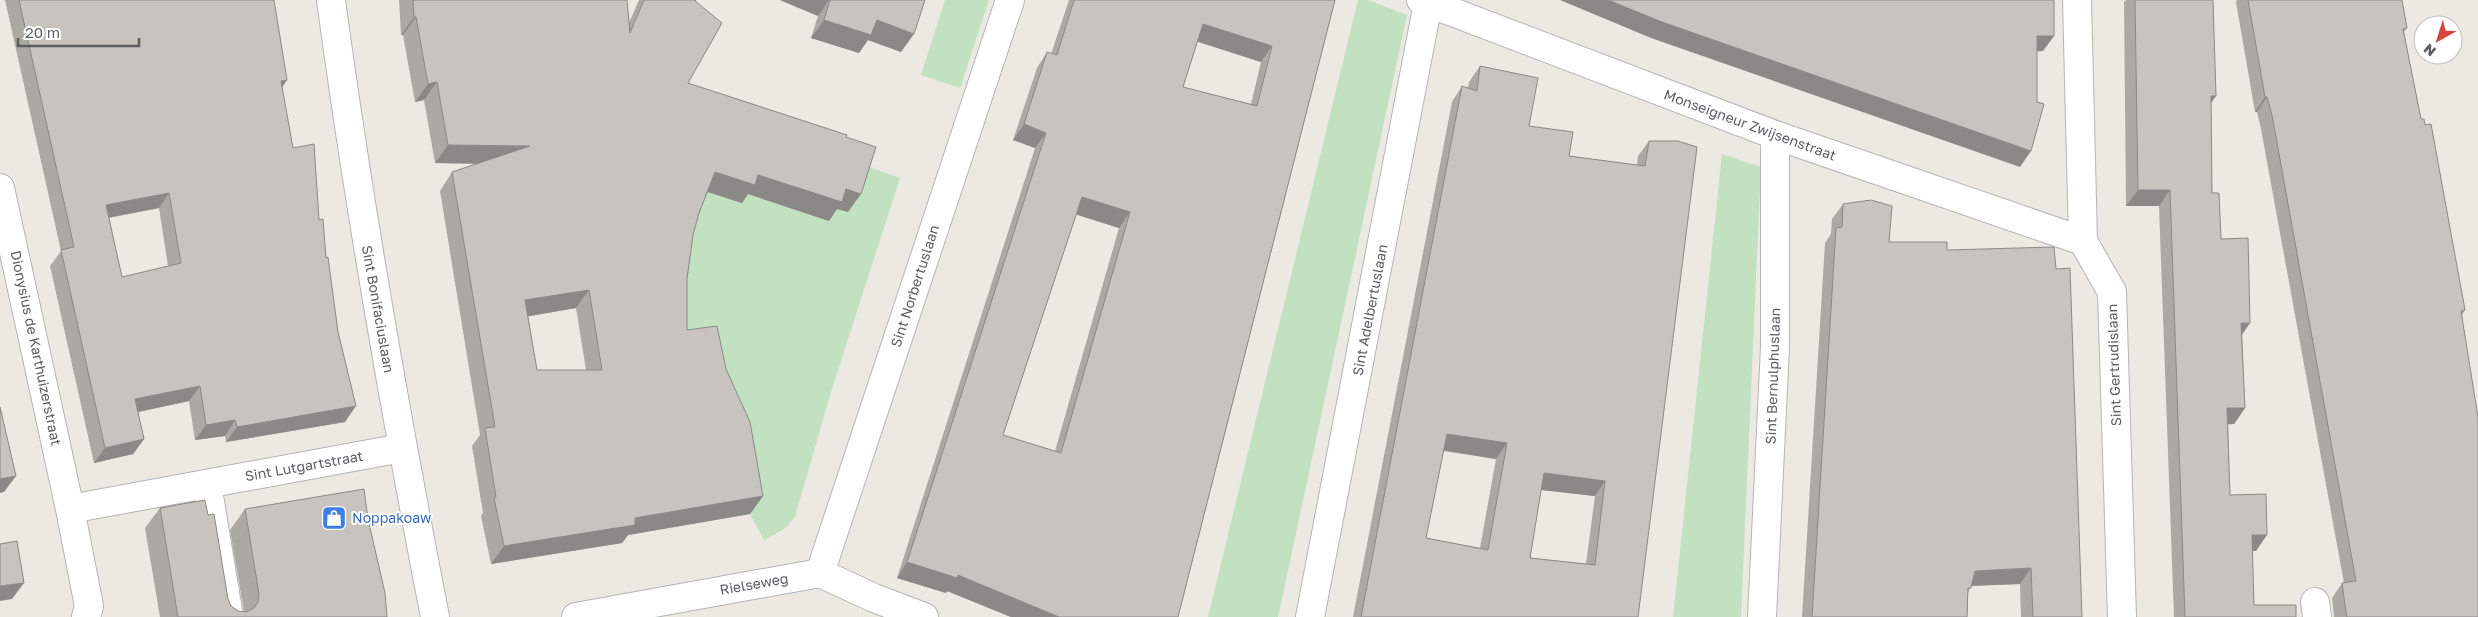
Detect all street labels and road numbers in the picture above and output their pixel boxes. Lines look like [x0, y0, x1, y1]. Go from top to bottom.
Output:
street label: Monseigneur Zwijsenstraat [1662, 85, 1839, 164]
street label: Sint Norbertuslaan [887, 223, 942, 349]
street label: Sint Adelbertuslaan [1348, 243, 1391, 377]
street label: Sint Bonifaciuslaan [359, 244, 398, 374]
street label: Dionysius de Karthuizerstraat [8, 249, 65, 447]
street label: Sint Gertrudislaan [2103, 304, 2124, 426]
street label: Sint Bernulphuslaan [1762, 307, 1783, 445]
street label: Sint Lutgartstraat [244, 447, 364, 484]
street label: Rielseweg [718, 569, 789, 598]

